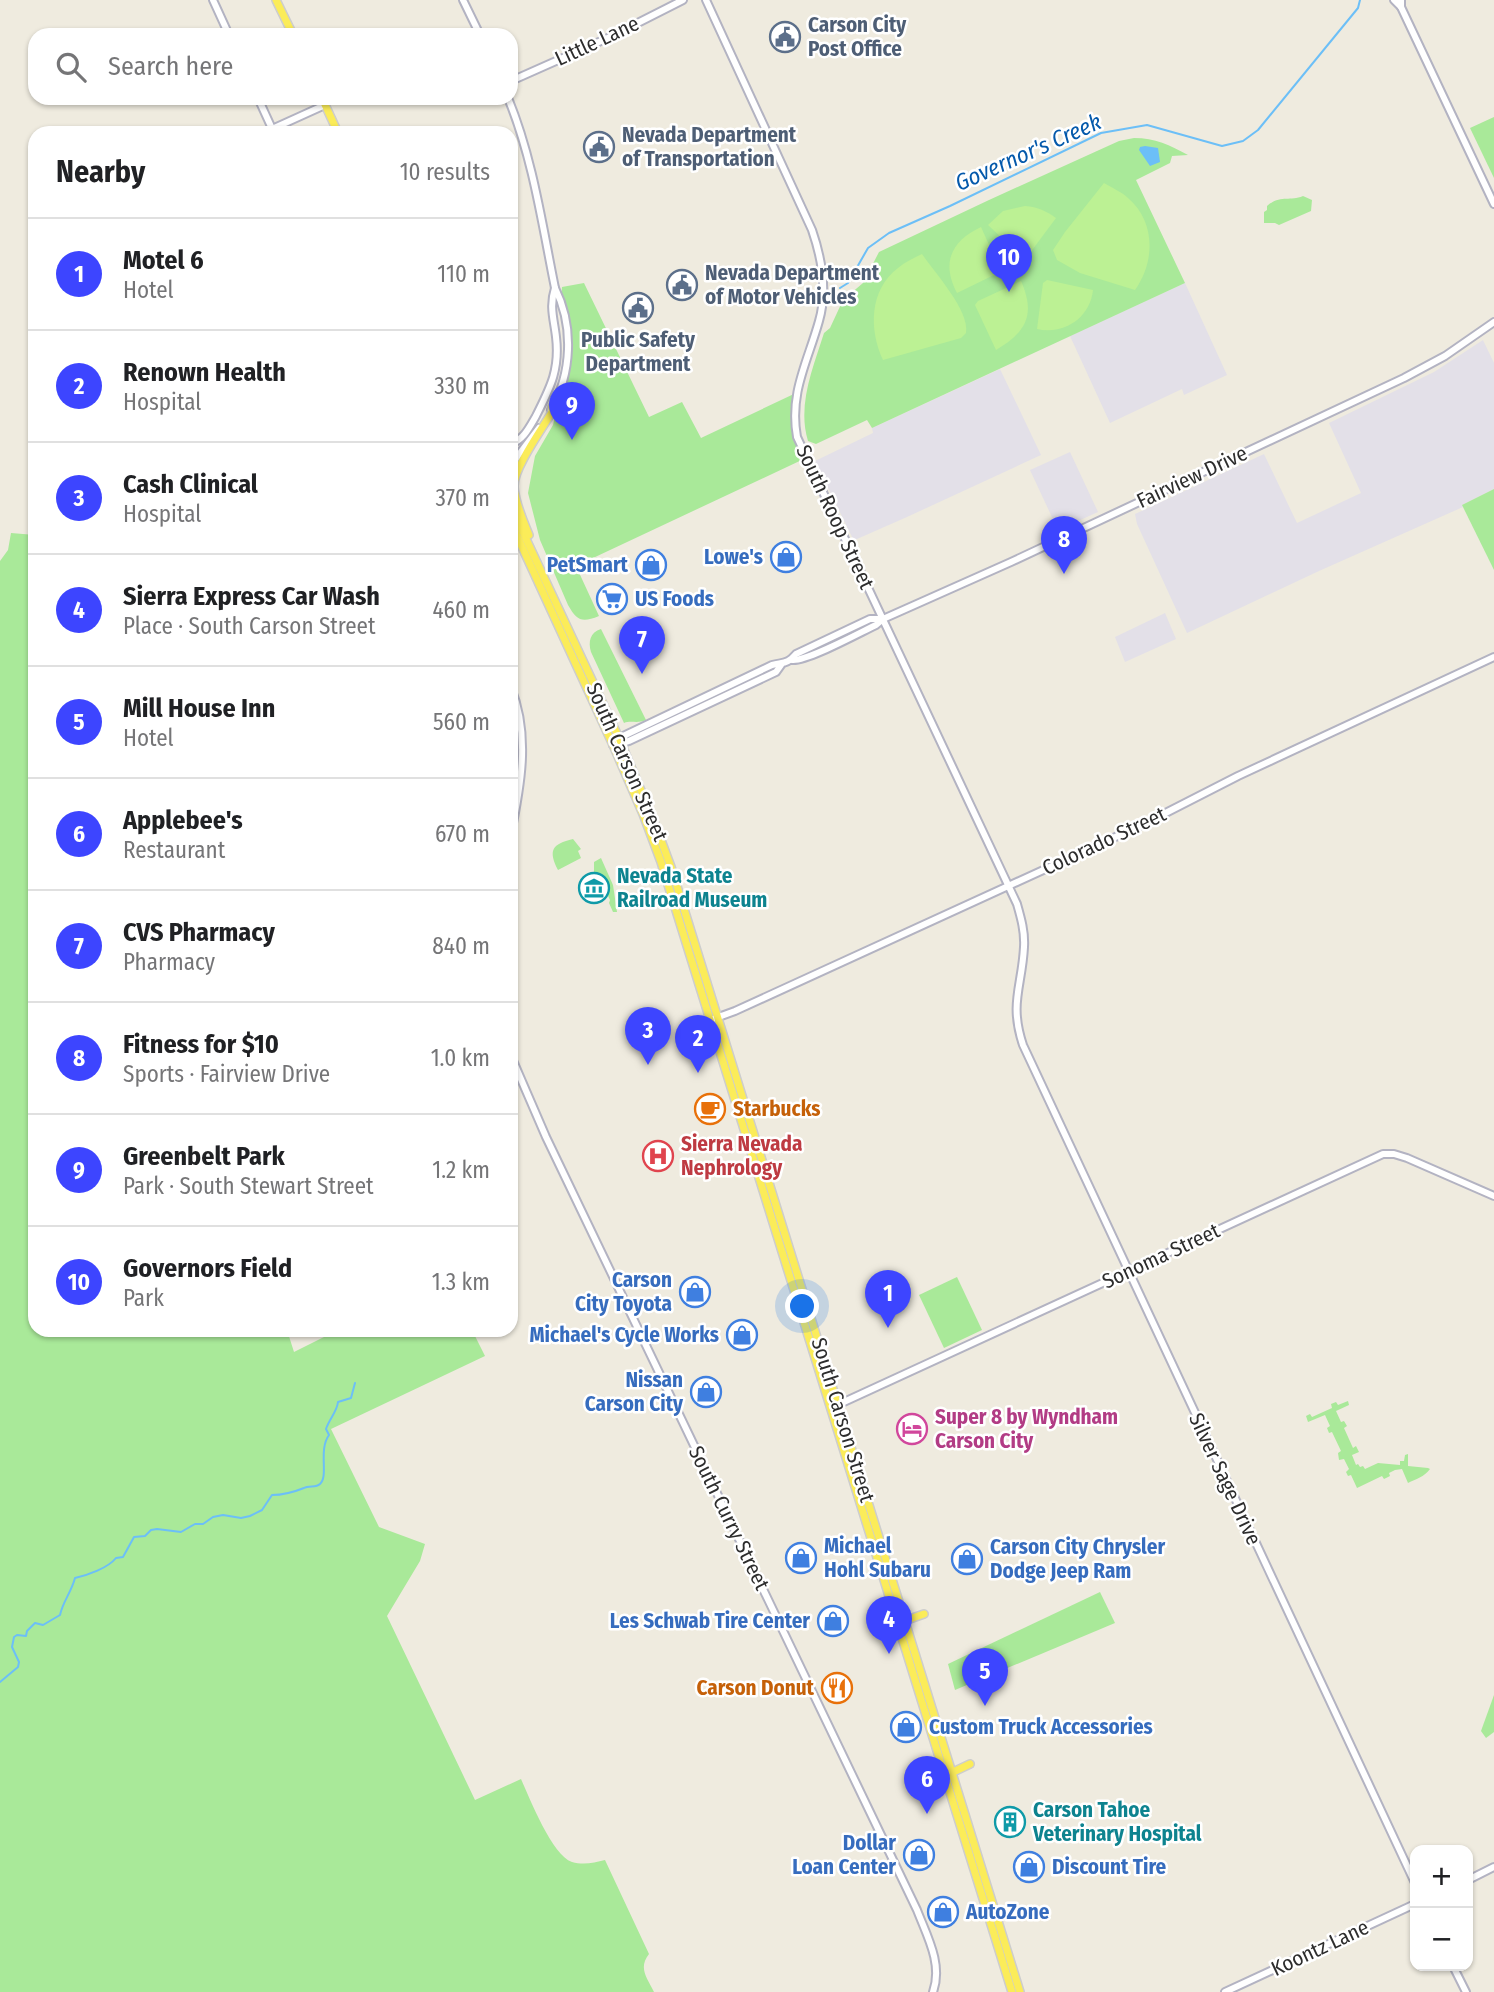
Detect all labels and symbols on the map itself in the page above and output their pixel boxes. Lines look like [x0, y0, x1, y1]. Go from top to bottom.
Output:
street label: Little Lane [551, 10, 643, 72]
place label: Carson City Post Office [808, 12, 907, 62]
public building icon: Carson City Post Office [768, 20, 802, 54]
water label: Governor's Creek [950, 107, 1106, 197]
place label: Nevada Department of Transportation [622, 122, 797, 172]
public building icon: Nevada Department of Transportation [582, 130, 616, 164]
pin: 10 [986, 234, 1032, 292]
place label: Nevada Department of Motor Vehicles [705, 260, 880, 310]
public building icon: Nevada Department of Motor Vehicles [665, 268, 699, 302]
public building icon: Public Safety Department [621, 291, 655, 325]
place label: Public Safety Department [581, 327, 696, 377]
pin: 9 [549, 382, 595, 440]
street label: Fairview Drive [1133, 440, 1251, 514]
street label: South Roop Street [790, 441, 880, 593]
pin: 8 [1041, 516, 1087, 574]
shop icon: Lowe's [769, 540, 803, 574]
place label: Lowe's [704, 544, 763, 570]
shop icon: PetSmart [634, 548, 668, 582]
place label: PetSmart [547, 552, 629, 578]
supermarket icon: US Foods [595, 582, 629, 616]
place label: US Foods [635, 586, 714, 612]
pin: 7 [619, 616, 665, 674]
street label: South Carson Street [580, 679, 674, 845]
street label: Colorado Street [1038, 801, 1170, 881]
place label: Nevada State Railroad Museum [617, 863, 767, 913]
museum icon: Nevada State Railroad Museum [577, 871, 611, 905]
pin: 3 [625, 1007, 671, 1065]
pin: 2 [675, 1015, 721, 1073]
cafe icon: Starbucks [693, 1092, 727, 1126]
place label: Starbucks [733, 1096, 820, 1122]
place label: Sierra Nevada Nephrology [681, 1131, 802, 1181]
hospital icon: Sierra Nevada Nephrology [641, 1139, 675, 1173]
street label: Sonoma Street [1098, 1217, 1224, 1295]
place label: Carson City Toyota [575, 1267, 672, 1317]
pin: 1 [865, 1270, 911, 1328]
shop icon: Carson City Toyota [678, 1275, 712, 1309]
your location [785, 1289, 819, 1323]
shop icon: Michael's Cycle Works [725, 1318, 759, 1352]
place label: Michael's Cycle Works [529, 1322, 719, 1348]
street label: South Carson Street [806, 1335, 880, 1506]
place label: Nissan Carson City [585, 1367, 684, 1417]
shop icon: Nissan Carson City [689, 1375, 723, 1409]
place label: Super 8 by Wyndham Carson City [935, 1404, 1118, 1454]
street label: Silver Sage Drive [1183, 1409, 1267, 1549]
hotel icon: Super 8 by Wyndham Carson City [895, 1412, 929, 1446]
street label: South Curry Street [683, 1442, 775, 1594]
place label: Michael Hohl Subaru [824, 1533, 931, 1583]
place label: Carson City Chrysler Dodge Jeep Ram [990, 1534, 1165, 1584]
shop icon: Michael Hohl Subaru [784, 1541, 818, 1575]
shop icon: Carson City Chrysler Dodge Jeep Ram [950, 1542, 984, 1576]
pin: 4 [866, 1596, 912, 1654]
shop icon: Les Schwab Tire Center [816, 1604, 850, 1638]
place label: Les Schwab Tire Center [610, 1608, 810, 1634]
pin: 5 [962, 1648, 1008, 1706]
restaurant icon: Carson Donut [820, 1671, 854, 1705]
place label: Carson Donut [697, 1675, 815, 1701]
shop icon: Custom Truck Accessories [889, 1710, 923, 1744]
place label: Custom Truck Accessories [929, 1714, 1153, 1740]
pin: 6 [904, 1756, 950, 1814]
place label: Carson Tahoe Veterinary Hospital [1032, 1797, 1202, 1847]
building icon: Carson Tahoe Veterinary Hospital [993, 1805, 1027, 1839]
place label: Dollar Loan Center [792, 1830, 896, 1880]
shop icon: Dollar Loan Center [902, 1838, 936, 1872]
shop icon: Discount Tire [1012, 1850, 1046, 1884]
place label: Discount Tire [1052, 1854, 1167, 1880]
shop icon: AutoZone [926, 1895, 960, 1929]
place label: AutoZone [965, 1899, 1050, 1925]
street label: Koontz Lane [1267, 1914, 1373, 1982]

